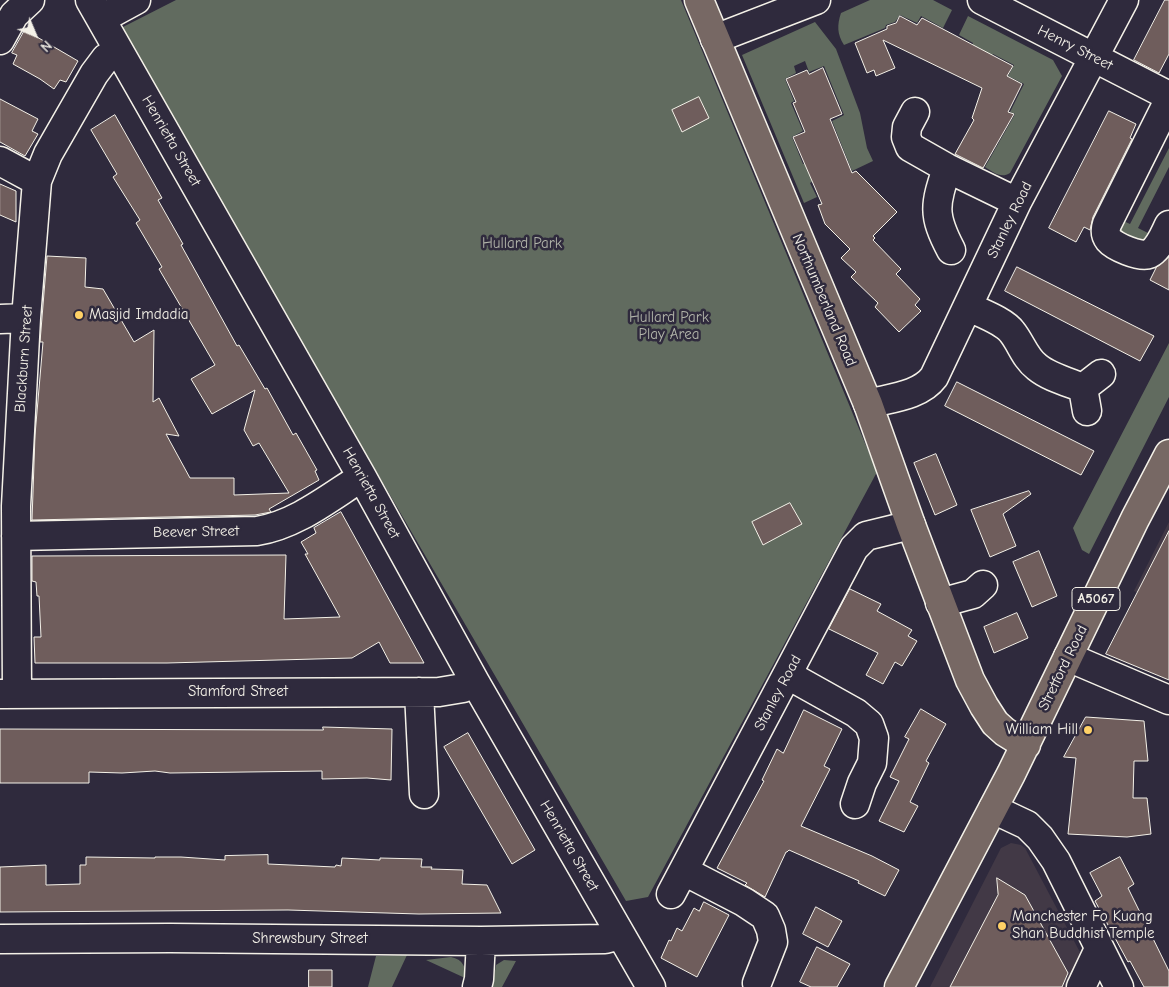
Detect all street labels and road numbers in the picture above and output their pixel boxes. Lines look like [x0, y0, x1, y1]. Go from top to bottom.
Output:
street label: Henry Street [1034, 21, 1116, 75]
street label: Henrietta Street [138, 92, 204, 190]
street label: Stanley Road [984, 179, 1036, 261]
street label: Northumberland Road [788, 231, 860, 369]
street label: Blackburn Street [11, 305, 37, 413]
street label: Henrietta Street [338, 444, 404, 542]
street label: Beever Street [153, 522, 239, 542]
road number: A5067 [1072, 588, 1120, 610]
street label: Stretford Road [1035, 622, 1091, 714]
street label: Stanley Road [751, 652, 805, 734]
street label: Stamford Street [188, 683, 288, 701]
street label: Henrietta Street [536, 797, 602, 895]
street label: Shrewsbury Street [252, 930, 368, 948]

